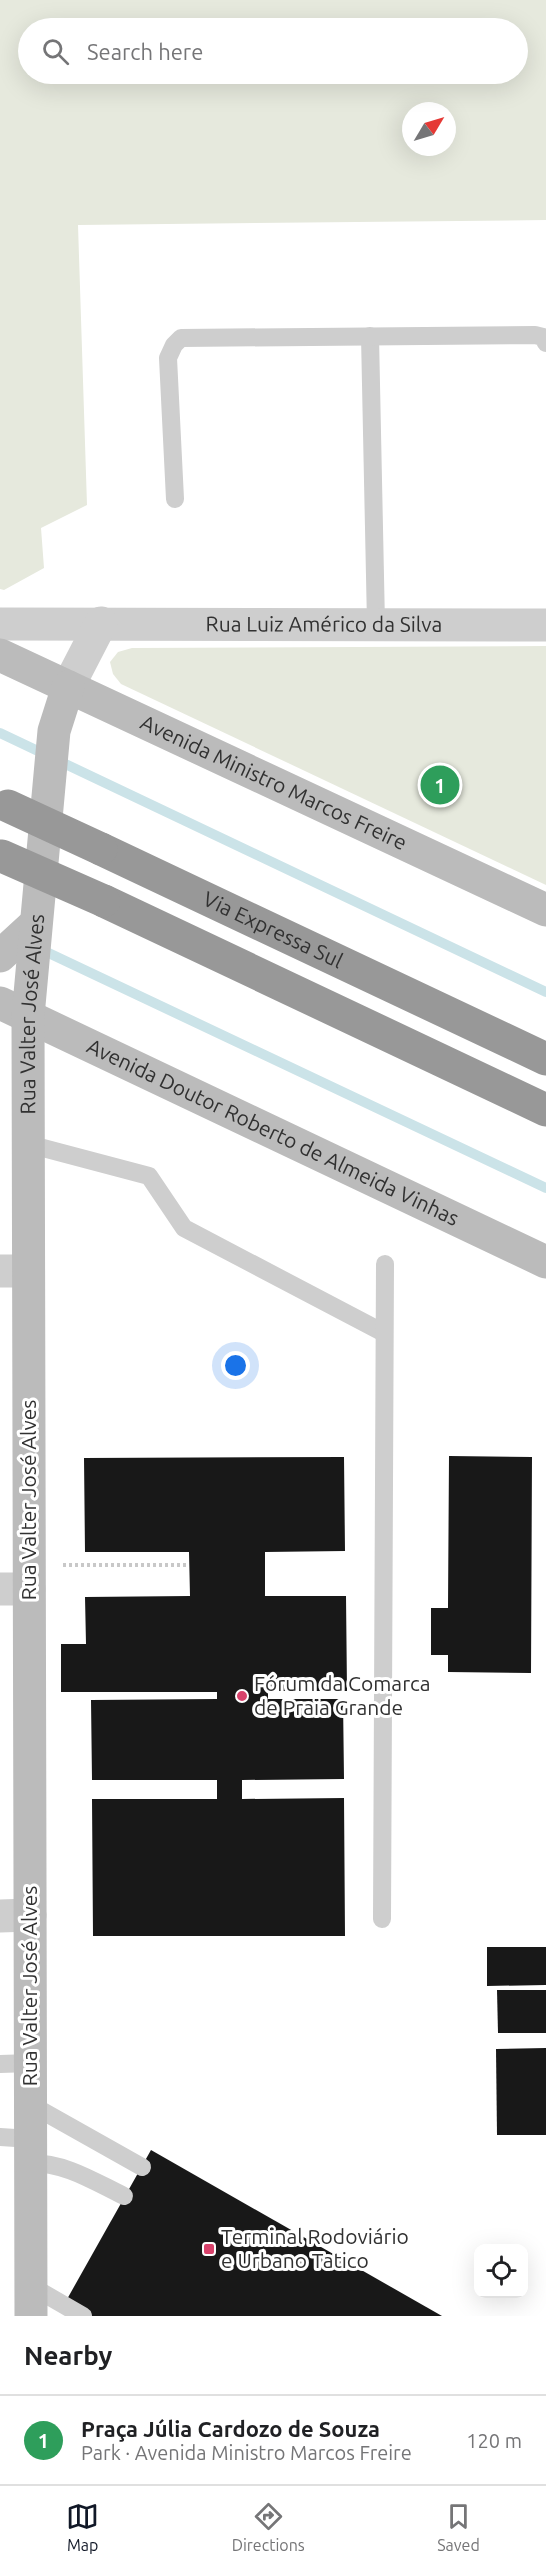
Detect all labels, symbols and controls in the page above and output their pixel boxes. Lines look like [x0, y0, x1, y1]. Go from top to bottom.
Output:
search box [18, 18, 528, 84]
icon: search [39, 35, 72, 68]
text: Search here [87, 39, 203, 64]
north arrow [402, 102, 456, 156]
street label: Rua Luiz Américo da Silva [206, 611, 442, 636]
street label: Avenida Ministro Marcos Freire [137, 709, 411, 854]
pin: 1 [420, 762, 460, 808]
street label: Via Expressa Sul [200, 886, 347, 972]
street label: Rua Valter José Alves [15, 913, 48, 1114]
street label: Avenida Doutor Roberto de Almeida Vinhas [83, 1033, 463, 1230]
your location [221, 1351, 250, 1380]
street label: Rua Valter José Alves [16, 1400, 40, 1600]
place label: Fórum da Comarca de Praia Grande [254, 1671, 431, 1719]
marker: Fórum da Comarca de Praia Grande [235, 1689, 249, 1703]
street label: Rua Valter José Alves [17, 1886, 41, 2086]
place label: Terminal Rodoviário e Urbano Tatico [221, 2224, 409, 2272]
marker: Terminal Rodoviário e Urbano Tatico [202, 2242, 216, 2256]
map controls [474, 2244, 528, 2298]
button: locate [474, 2244, 528, 2298]
text: Nearby [24, 2341, 112, 2370]
text: Praça Júlia Cardozo de Souza [81, 2416, 380, 2441]
text: 1 [38, 2429, 49, 2452]
text: 120 m [466, 2429, 522, 2452]
text: Park · Avenida Ministro Marcos Freire [81, 2441, 412, 2464]
tab: Map [66, 2500, 99, 2554]
tab: Directions [232, 2500, 305, 2554]
tab: Saved [437, 2500, 480, 2554]

